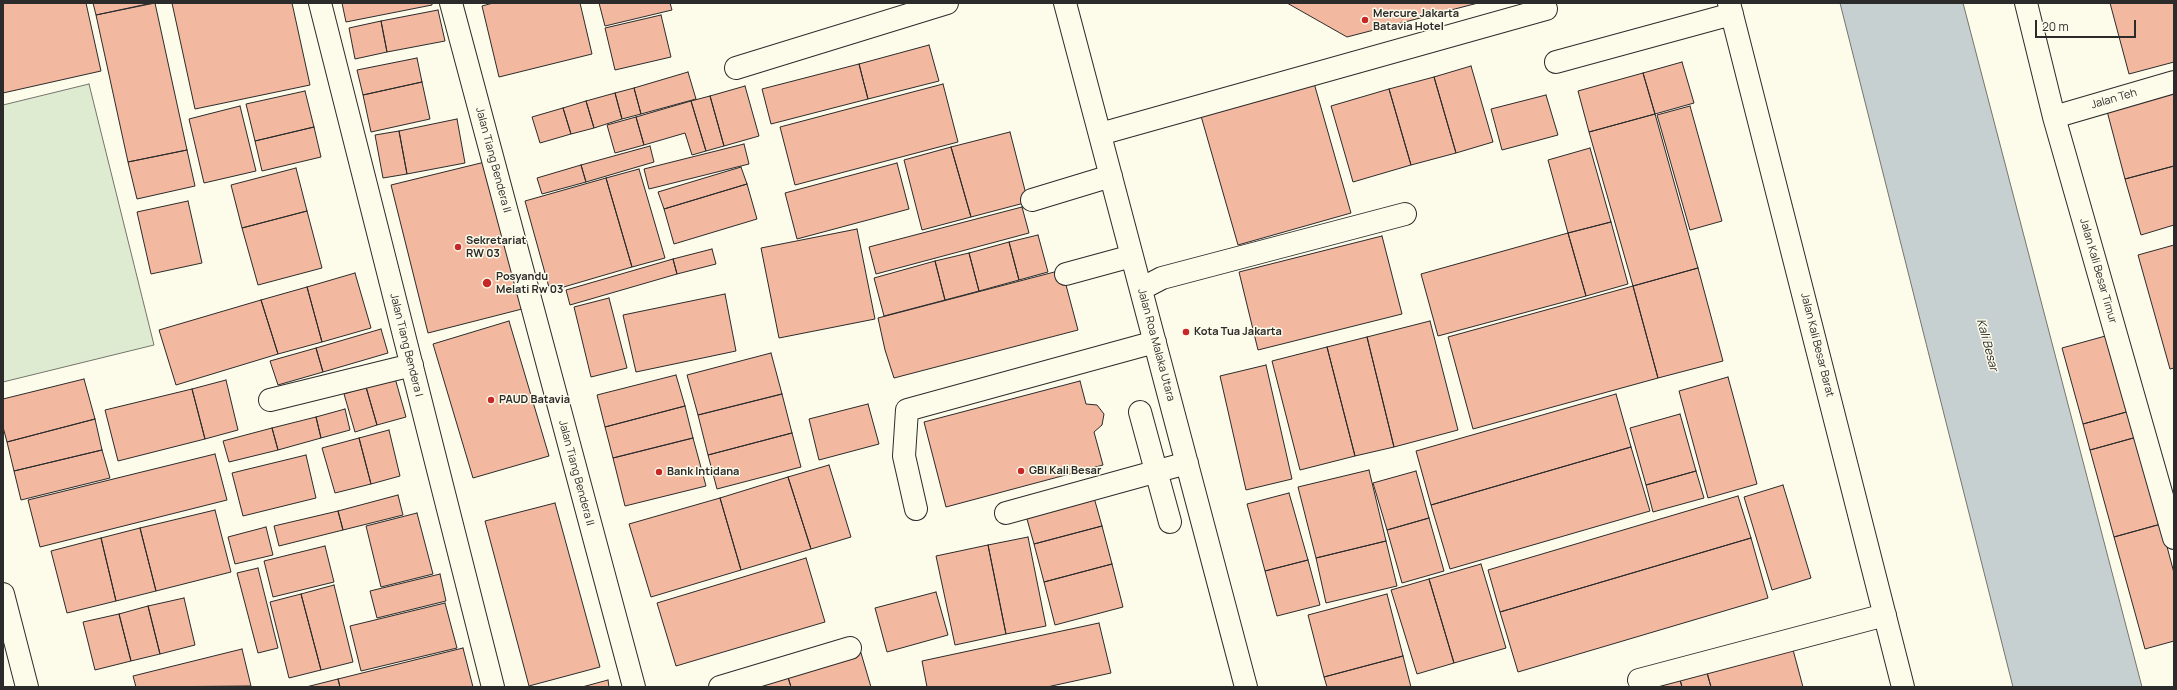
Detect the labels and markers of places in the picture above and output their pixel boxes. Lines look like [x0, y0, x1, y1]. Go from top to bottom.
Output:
place label: Mercure Jakarta Batavia Hotel [1373, 7, 1459, 33]
marker: Mercure Jakarta Batavia Hotel [1360, 15, 1370, 25]
place label: Sekretariat RW 03 [466, 234, 526, 260]
marker: Sekretariat RW 03 [453, 242, 463, 252]
place label: Posyandu Melati Rw 03 [496, 270, 563, 296]
marker: Posyandu Melati Rw 03 [481, 277, 493, 289]
place label: Kota Tua Jakarta [1194, 325, 1282, 339]
marker: Kota Tua Jakarta [1181, 327, 1191, 337]
place label: PAUD Batavia [499, 393, 570, 407]
marker: PAUD Batavia [486, 395, 496, 405]
place label: GBI Kali Besar [1029, 464, 1101, 478]
place label: Bank Intidana [667, 465, 739, 479]
marker: GBI Kali Besar [1016, 466, 1026, 476]
marker: Bank Intidana [654, 467, 664, 477]

